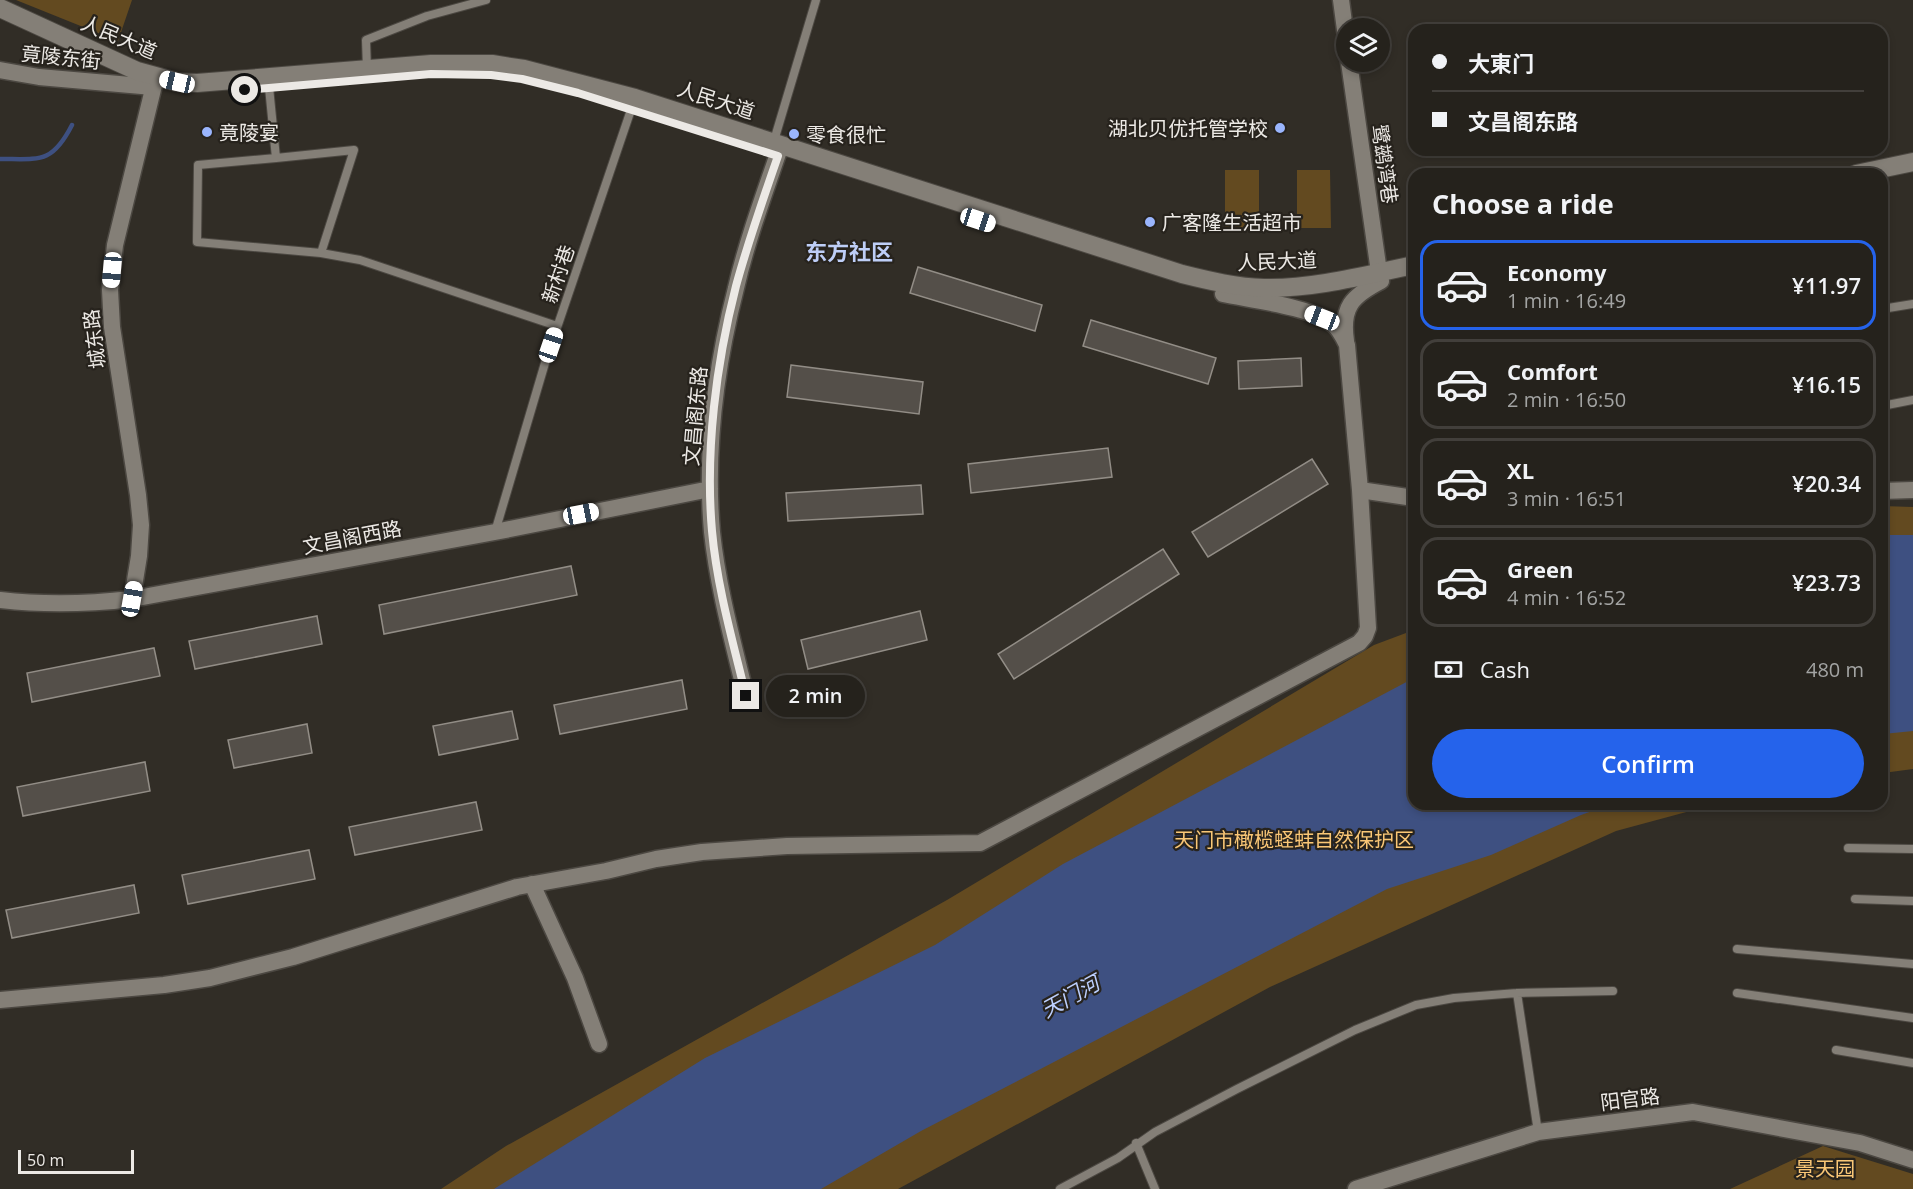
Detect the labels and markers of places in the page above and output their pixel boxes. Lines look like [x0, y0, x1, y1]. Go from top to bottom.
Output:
place label: 湖北贝优托管学校 [1108, 115, 1268, 142]
place label: 竟陵宴 [219, 119, 279, 146]
place label: 零食很忙 [806, 121, 886, 148]
marker: 湖北贝优托管学校 [1273, 121, 1287, 135]
marker: 竟陵宴 [200, 125, 214, 139]
marker: 零食很忙 [787, 127, 801, 141]
place label: 广客隆生活超市 [1162, 209, 1302, 236]
marker: 广客隆生活超市 [1143, 215, 1157, 229]

